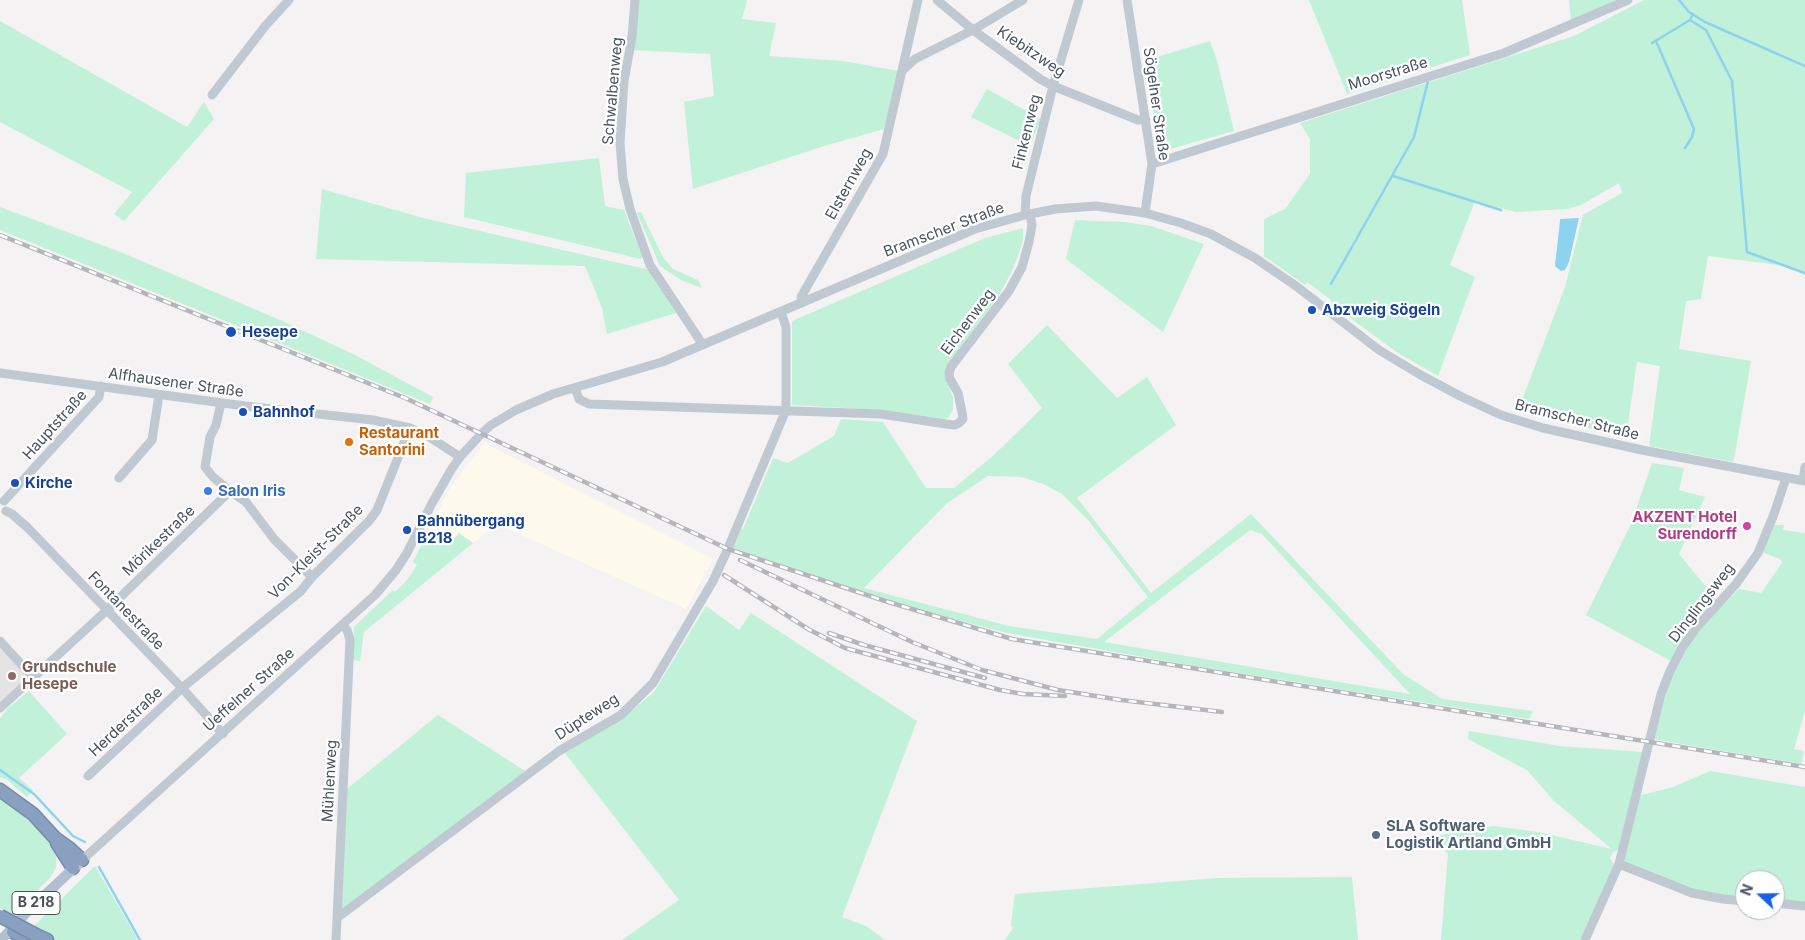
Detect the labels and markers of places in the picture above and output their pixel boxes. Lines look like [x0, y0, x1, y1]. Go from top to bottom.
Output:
place label: Abzweig Sögeln [1322, 301, 1440, 319]
marker: Abzweig Sögeln [1306, 304, 1318, 316]
place label: Hesepe [242, 323, 298, 341]
marker: Hesepe [224, 325, 238, 339]
place label: Bahnhof [253, 403, 315, 421]
marker: Bahnhof [237, 406, 249, 418]
place label: Restaurant Santorini [359, 424, 439, 459]
marker: Restaurant Santorini [343, 436, 355, 448]
place label: Kirche [25, 474, 73, 492]
marker: Kirche [9, 477, 21, 489]
place label: Salon Iris [218, 482, 286, 500]
marker: Salon Iris [202, 485, 214, 497]
place label: AKZENT Hotel Surendorff [1632, 508, 1737, 543]
place label: Bahnübergang B218 [417, 512, 525, 547]
marker: AKZENT Hotel Surendorff [1741, 520, 1753, 532]
marker: Bahnübergang B218 [401, 524, 413, 536]
place label: Grundschule Hesepe [22, 658, 116, 693]
marker: Grundschule Hesepe [6, 670, 18, 682]
place label: SLA Software Logistik Artland GmbH [1386, 817, 1551, 852]
marker: SLA Software Logistik Artland GmbH [1370, 829, 1382, 841]

